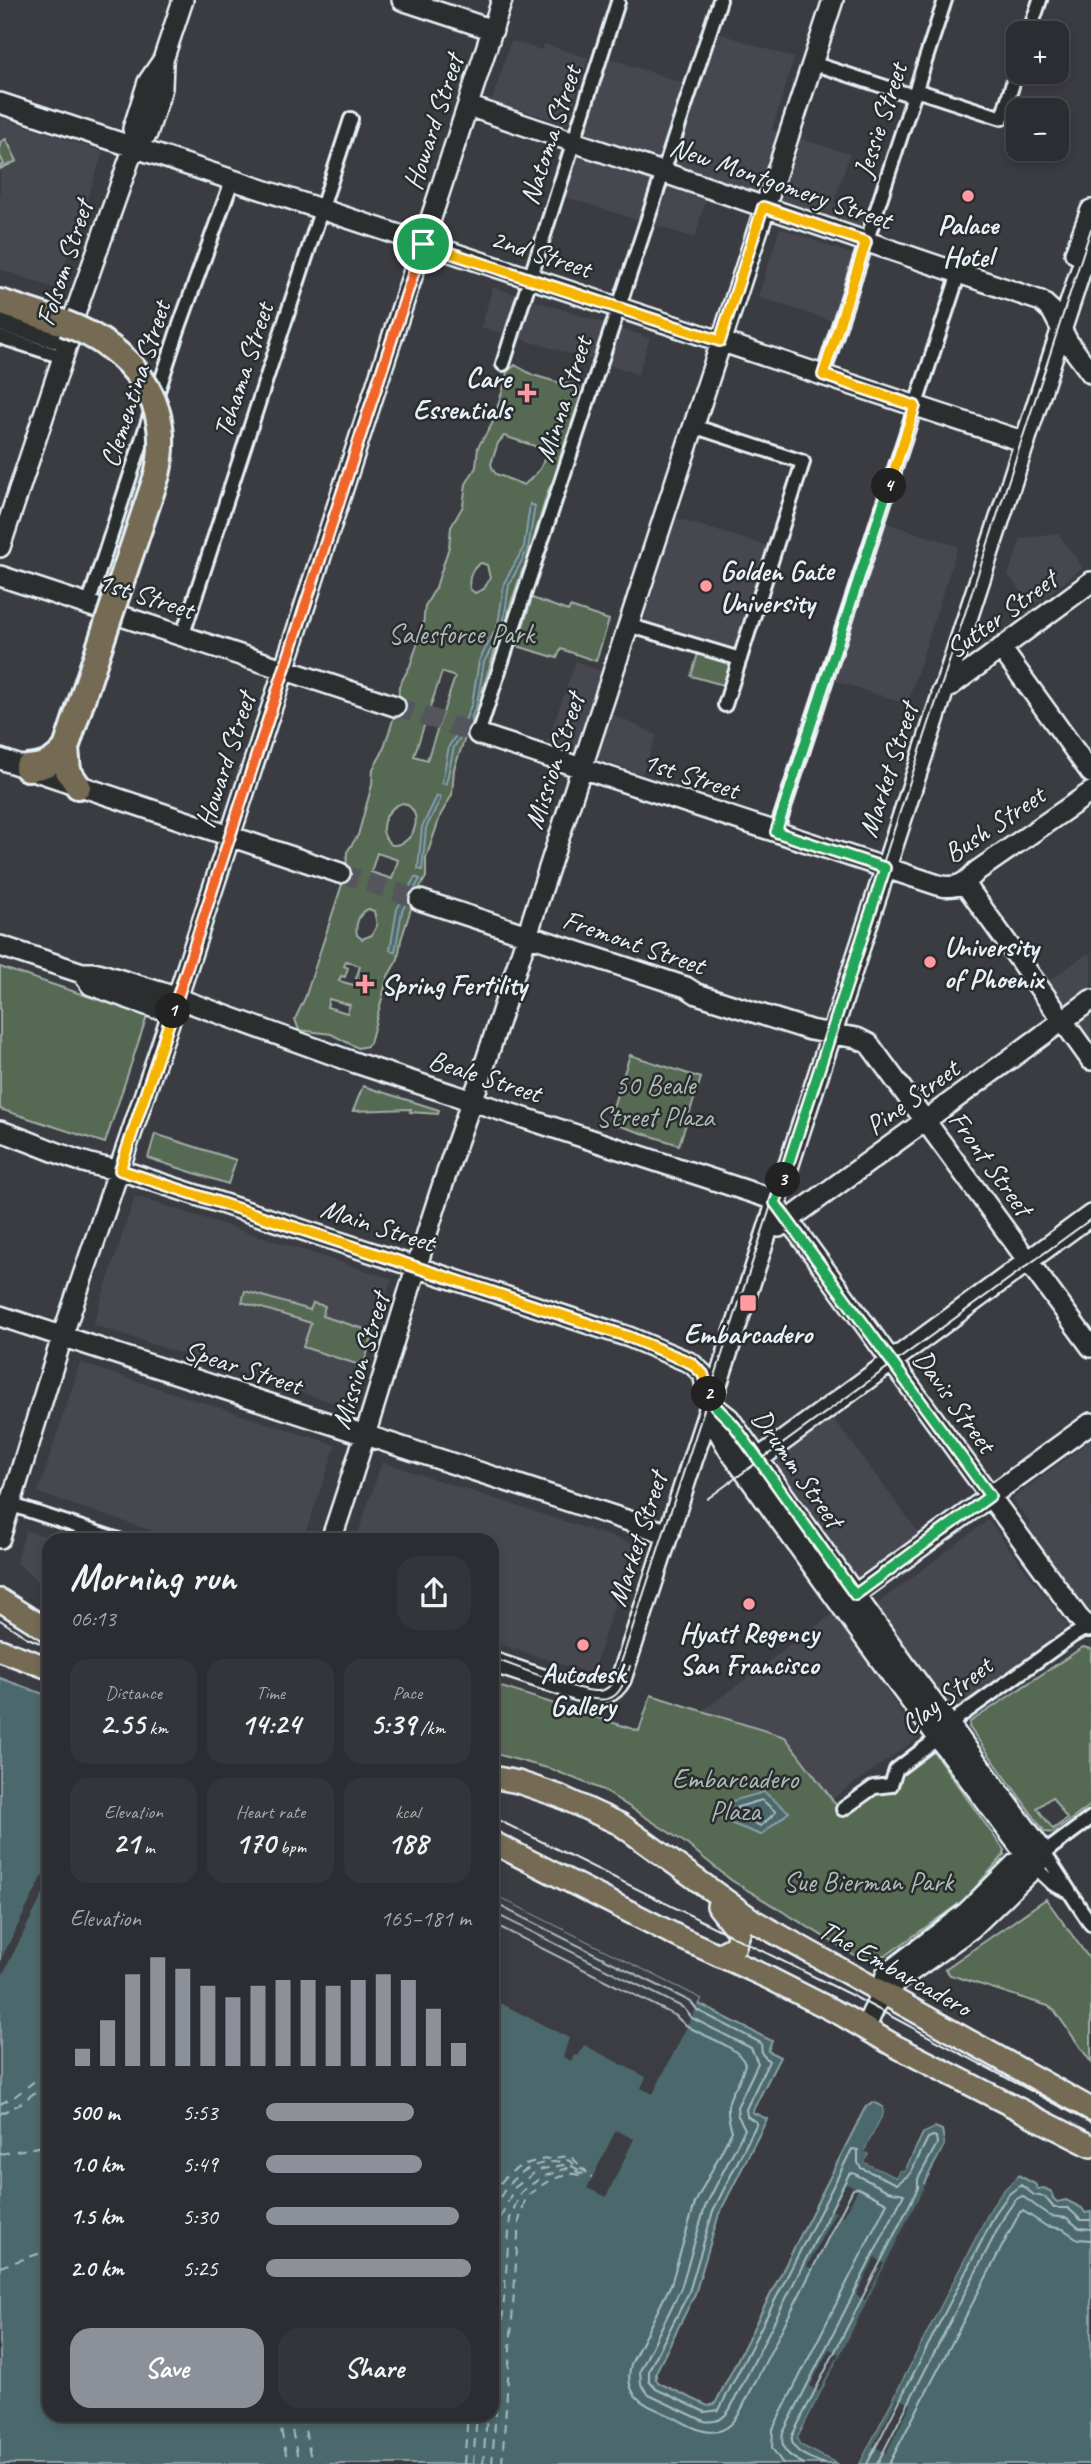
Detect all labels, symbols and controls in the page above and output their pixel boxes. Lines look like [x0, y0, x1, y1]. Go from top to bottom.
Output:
map controls [1006, 21, 1069, 161]
button: + [1006, 21, 1069, 84]
street label: Howard Street [395, 47, 472, 194]
street label: Jessie Street [845, 56, 916, 183]
street label: Natoma Street [511, 59, 590, 209]
button: − [1006, 98, 1069, 161]
street label: New Montgomery Street [666, 129, 899, 238]
marker: Palace Hotel [960, 188, 976, 204]
street label: Folsom Street [27, 192, 102, 330]
place label: Palace Hotel [938, 207, 1001, 274]
pin [393, 214, 453, 274]
street label: 2nd Street [486, 220, 598, 286]
icon: arrive [404, 225, 442, 263]
street label: Clementina Street [92, 294, 179, 471]
street label: Tehama Street [205, 296, 282, 442]
street label: Minna Street [526, 330, 600, 466]
place label: Care Essentials [413, 360, 514, 427]
marker: Care Essentials [517, 383, 537, 403]
pin: 4 [872, 468, 906, 504]
text: 4 [884, 473, 893, 497]
place label: Golden Gate University [720, 553, 836, 620]
street label: Sutter Street [939, 560, 1066, 666]
street label: 1st Street [94, 563, 201, 628]
marker: Golden Gate University [698, 578, 714, 594]
park label: Salesforce Park [388, 616, 537, 651]
street label: Howard Street [187, 685, 264, 832]
street label: Mission Street [516, 685, 593, 833]
street label: Market Street [850, 695, 927, 841]
street label: 1st Street [639, 743, 746, 808]
street label: Bush Street [937, 776, 1053, 870]
street label: Fremont Street [558, 901, 712, 983]
place label: University of Phoenix [944, 929, 1045, 996]
marker: University of Phoenix [922, 954, 938, 970]
place label: Spring Fertility [381, 967, 530, 1002]
marker: Spring Fertility [355, 974, 375, 994]
pin: 1 [156, 993, 190, 1028]
text: 1 [168, 998, 177, 1022]
street label: Beale Street [424, 1041, 548, 1111]
street label: Pine Street [858, 1050, 968, 1143]
park label: 50 Beale Street Plaza [596, 1067, 716, 1134]
street label: Front Street [941, 1104, 1043, 1225]
pin: 3 [766, 1162, 800, 1198]
text: 3 [778, 1167, 787, 1191]
street label: Main Street [317, 1190, 442, 1261]
street label: Mission Street [323, 1285, 398, 1433]
marker: Embarcadero [738, 1293, 758, 1313]
place label: Embarcadero [684, 1316, 814, 1351]
street label: Spear Street [180, 1332, 309, 1403]
street label: Davis Street [906, 1343, 1006, 1462]
pin: 2 [692, 1376, 726, 1412]
text: 2 [704, 1381, 713, 1405]
street label: Drumm Street [744, 1402, 854, 1537]
street label: Market Street [599, 1464, 676, 1610]
text: Morning run [70, 1554, 236, 1601]
button: share [397, 1556, 471, 1630]
marker: Hyatt Regency San Francisco [741, 1596, 757, 1612]
text: 06:13 [70, 1604, 116, 1633]
place label: Hyatt Regency San Francisco [679, 1615, 821, 1682]
marker: Autodesk Gallery [575, 1637, 591, 1653]
street label: Clay Street [893, 1647, 1001, 1742]
place label: Autodesk Gallery [541, 1656, 628, 1723]
text: Distance [105, 1681, 162, 1705]
text: Time [256, 1681, 285, 1705]
text: Pace [393, 1681, 422, 1705]
text: 2.55 [99, 1705, 145, 1743]
text: 14:24 [241, 1705, 300, 1743]
text: 5:39 [370, 1705, 416, 1743]
text: km [145, 1716, 168, 1740]
text: /km [416, 1716, 445, 1740]
park label: Embarcadero Plaza [672, 1761, 800, 1828]
text: Elevation [104, 1800, 163, 1824]
text: Heart rate [236, 1800, 305, 1824]
text: kcal [395, 1800, 420, 1824]
text: 21 [112, 1824, 139, 1862]
text: 170 [235, 1824, 275, 1862]
text: 188 [387, 1824, 428, 1862]
text: m [139, 1835, 155, 1859]
text: bpm [275, 1835, 306, 1859]
park label: Sue Bierman Park [783, 1864, 954, 1899]
text: Elevation [70, 1904, 141, 1933]
text: 165–181 m [380, 1904, 471, 1933]
street label: The Embarcadero [813, 1912, 980, 2026]
text: 500 m [70, 2098, 119, 2127]
text: 5:53 [182, 2098, 218, 2127]
text: 1.0 km [70, 2150, 124, 2179]
text: 5:49 [182, 2150, 218, 2179]
text: 1.5 km [70, 2202, 123, 2231]
text: 5:30 [182, 2202, 218, 2231]
text: 2.0 km [70, 2254, 124, 2283]
text: 5:25 [182, 2254, 218, 2283]
button: Save [70, 2328, 264, 2408]
button: Share [278, 2328, 471, 2408]

